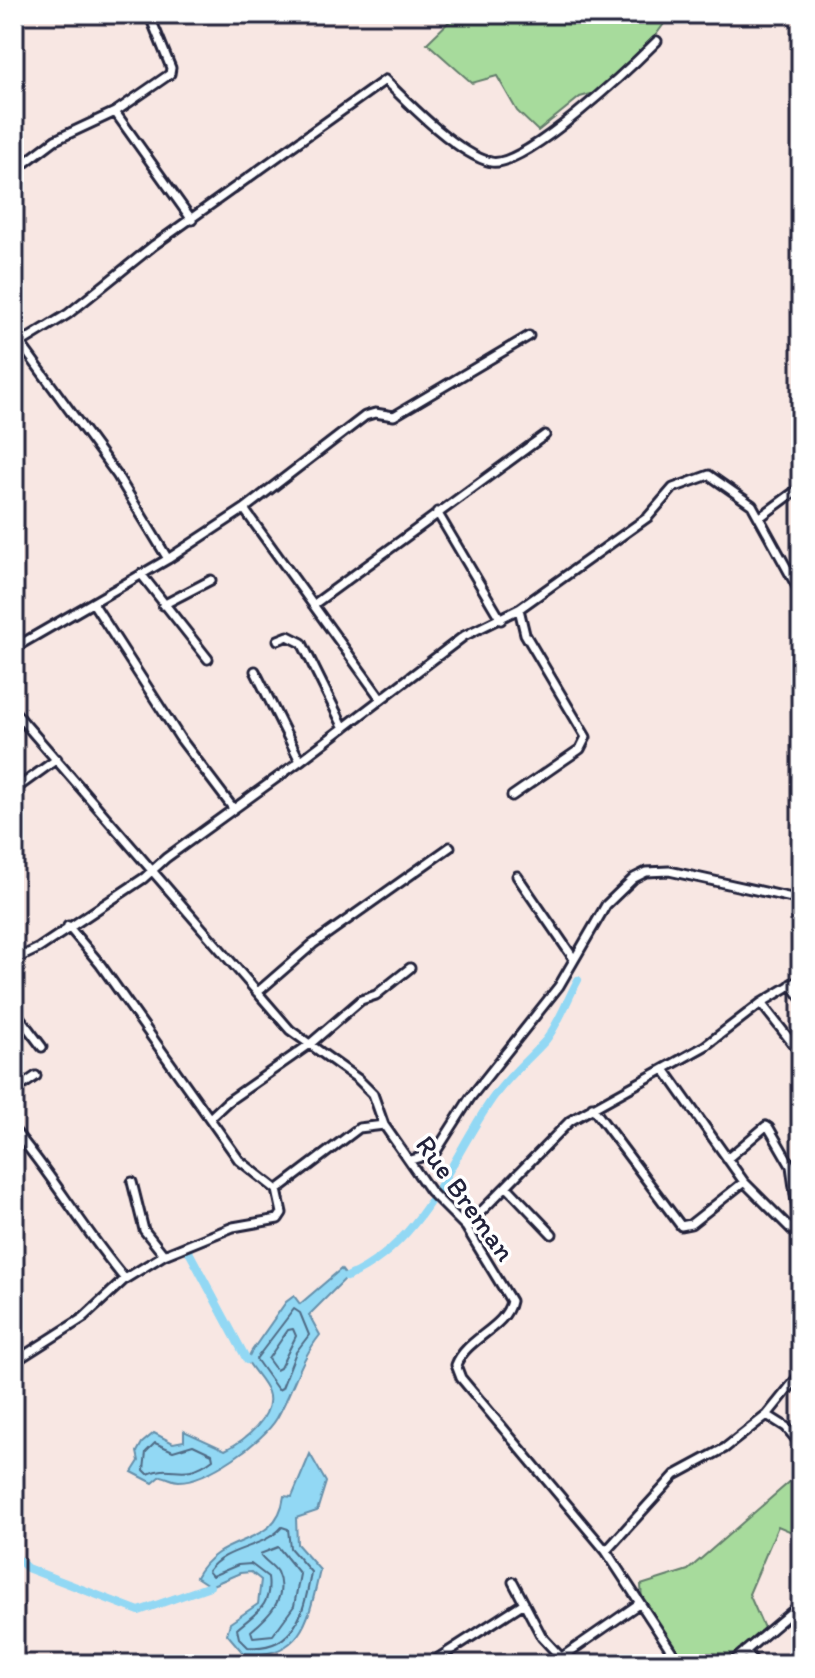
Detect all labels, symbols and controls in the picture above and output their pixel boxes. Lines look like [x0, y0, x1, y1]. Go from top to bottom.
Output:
street label: Rue Breman [409, 1128, 523, 1268]

